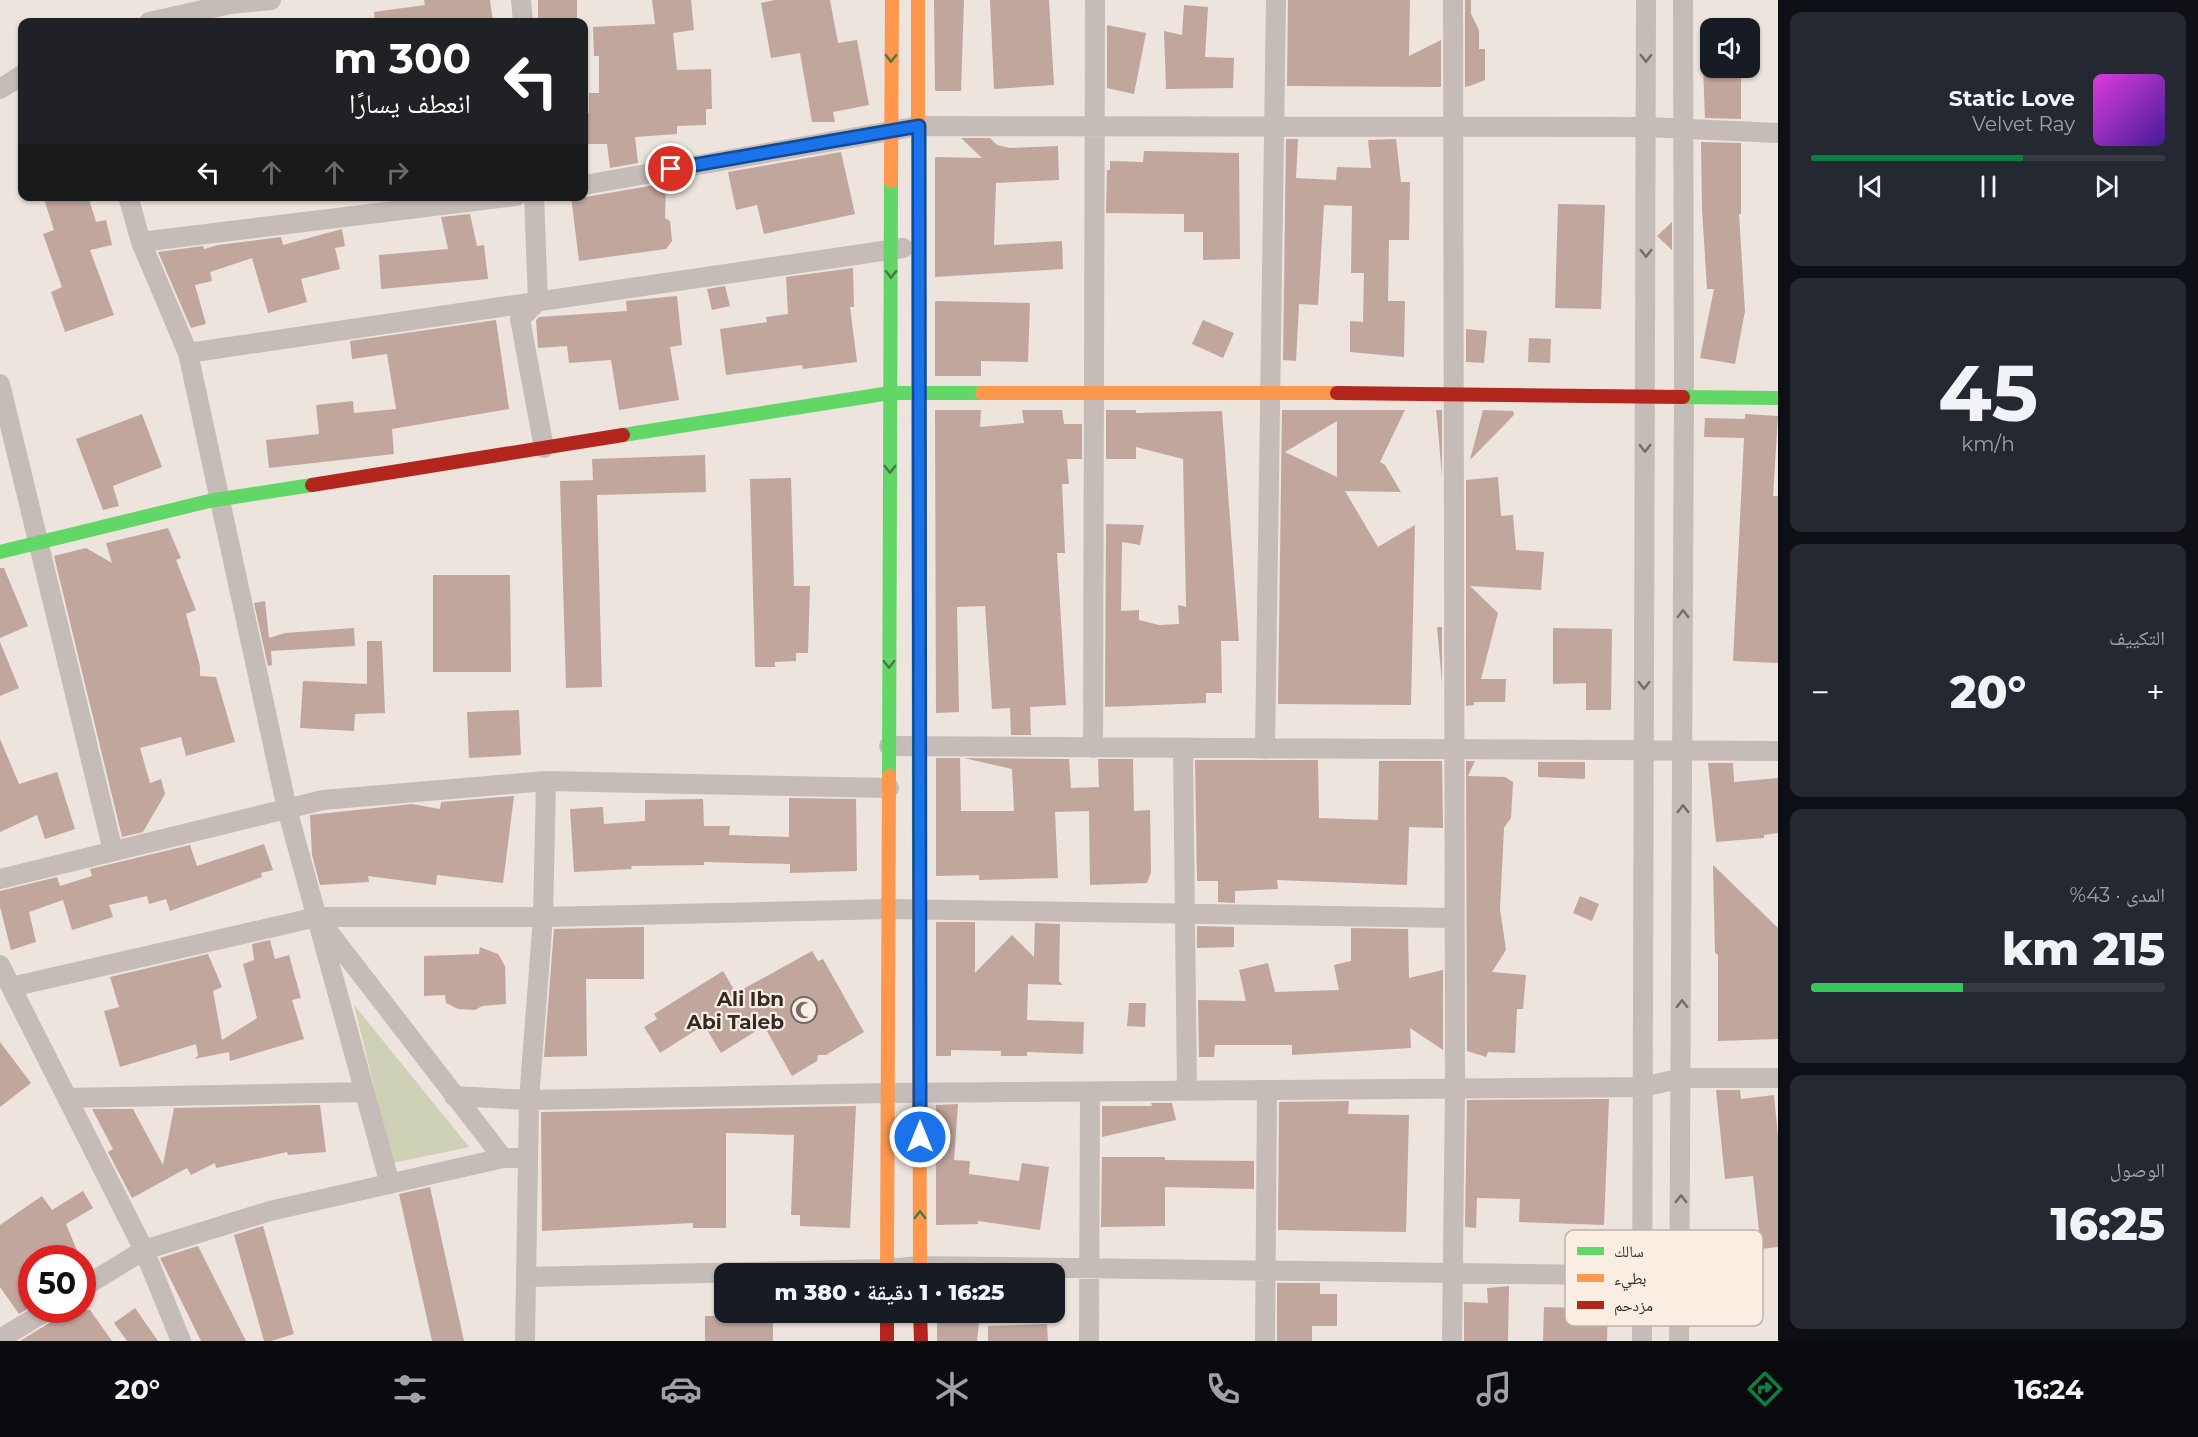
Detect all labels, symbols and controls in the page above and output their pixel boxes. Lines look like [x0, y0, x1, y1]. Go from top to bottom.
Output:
map controls [1700, 18, 1760, 78]
button: sound [1700, 18, 1760, 78]
text: 300 m [333, 32, 471, 84]
icon: left [492, 42, 570, 120]
one-way arrow [885, 54, 897, 63]
one-way arrow [1640, 54, 1652, 63]
text: Static Love [1949, 85, 2075, 112]
text: انعطف يسارًا [349, 87, 471, 120]
text: Velvet Ray [1972, 112, 2075, 136]
pin [645, 143, 696, 194]
icon: arrive [654, 152, 687, 185]
icon: left [192, 156, 225, 189]
icon: ahead [255, 156, 288, 189]
icon: ahead [318, 156, 351, 189]
icon: right [381, 156, 414, 189]
icon: previous [1854, 170, 1887, 203]
icon: pause [1972, 170, 2005, 203]
icon: next [2090, 170, 2123, 203]
one-way arrow [1640, 249, 1652, 258]
one-way arrow [885, 270, 897, 279]
text: 45 [1938, 345, 2038, 441]
text: km/h [1961, 432, 2015, 456]
one-way arrow [1639, 444, 1651, 453]
one-way arrow [884, 465, 896, 474]
one-way arrow [1677, 609, 1689, 618]
text: التكييف [2109, 626, 2165, 650]
one-way arrow [883, 660, 895, 669]
text: 20° [1950, 664, 2026, 719]
text: − [1811, 672, 1830, 712]
text: + [2146, 672, 2165, 712]
one-way arrow [1638, 681, 1650, 690]
one-way arrow [1677, 804, 1689, 813]
text: المدى · 43% [2070, 883, 2165, 907]
text: 215 km [2002, 921, 2165, 976]
place label: Ali Ibn Abi Taleb [686, 987, 784, 1034]
mosque icon: Ali Ibn Abi Taleb [789, 995, 819, 1025]
one-way arrow [1676, 999, 1688, 1008]
position arrow [888, 1105, 952, 1169]
text: الوصول [2110, 1158, 2165, 1182]
one-way arrow [1675, 1194, 1687, 1203]
text: 16:25 [2051, 1196, 2165, 1251]
one-way arrow [914, 1211, 926, 1220]
legend [1565, 1230, 1763, 1326]
text: سالك [1614, 1242, 1644, 1261]
speed limit sign: 50 [18, 1245, 96, 1323]
text: بطيء [1614, 1269, 1646, 1291]
text: 16:25 · 1 دقيقة · 380 m [775, 1279, 1004, 1306]
text: مزدحم [1614, 1296, 1653, 1316]
icon: filters [389, 1368, 431, 1410]
icon: car [660, 1368, 702, 1410]
icon: climate [931, 1368, 973, 1410]
icon: phone [1202, 1368, 1244, 1410]
icon: music [1473, 1368, 1515, 1410]
icon: directions [1744, 1368, 1786, 1410]
text: 20° [115, 1373, 160, 1406]
text: 16:24 [2014, 1373, 2084, 1406]

